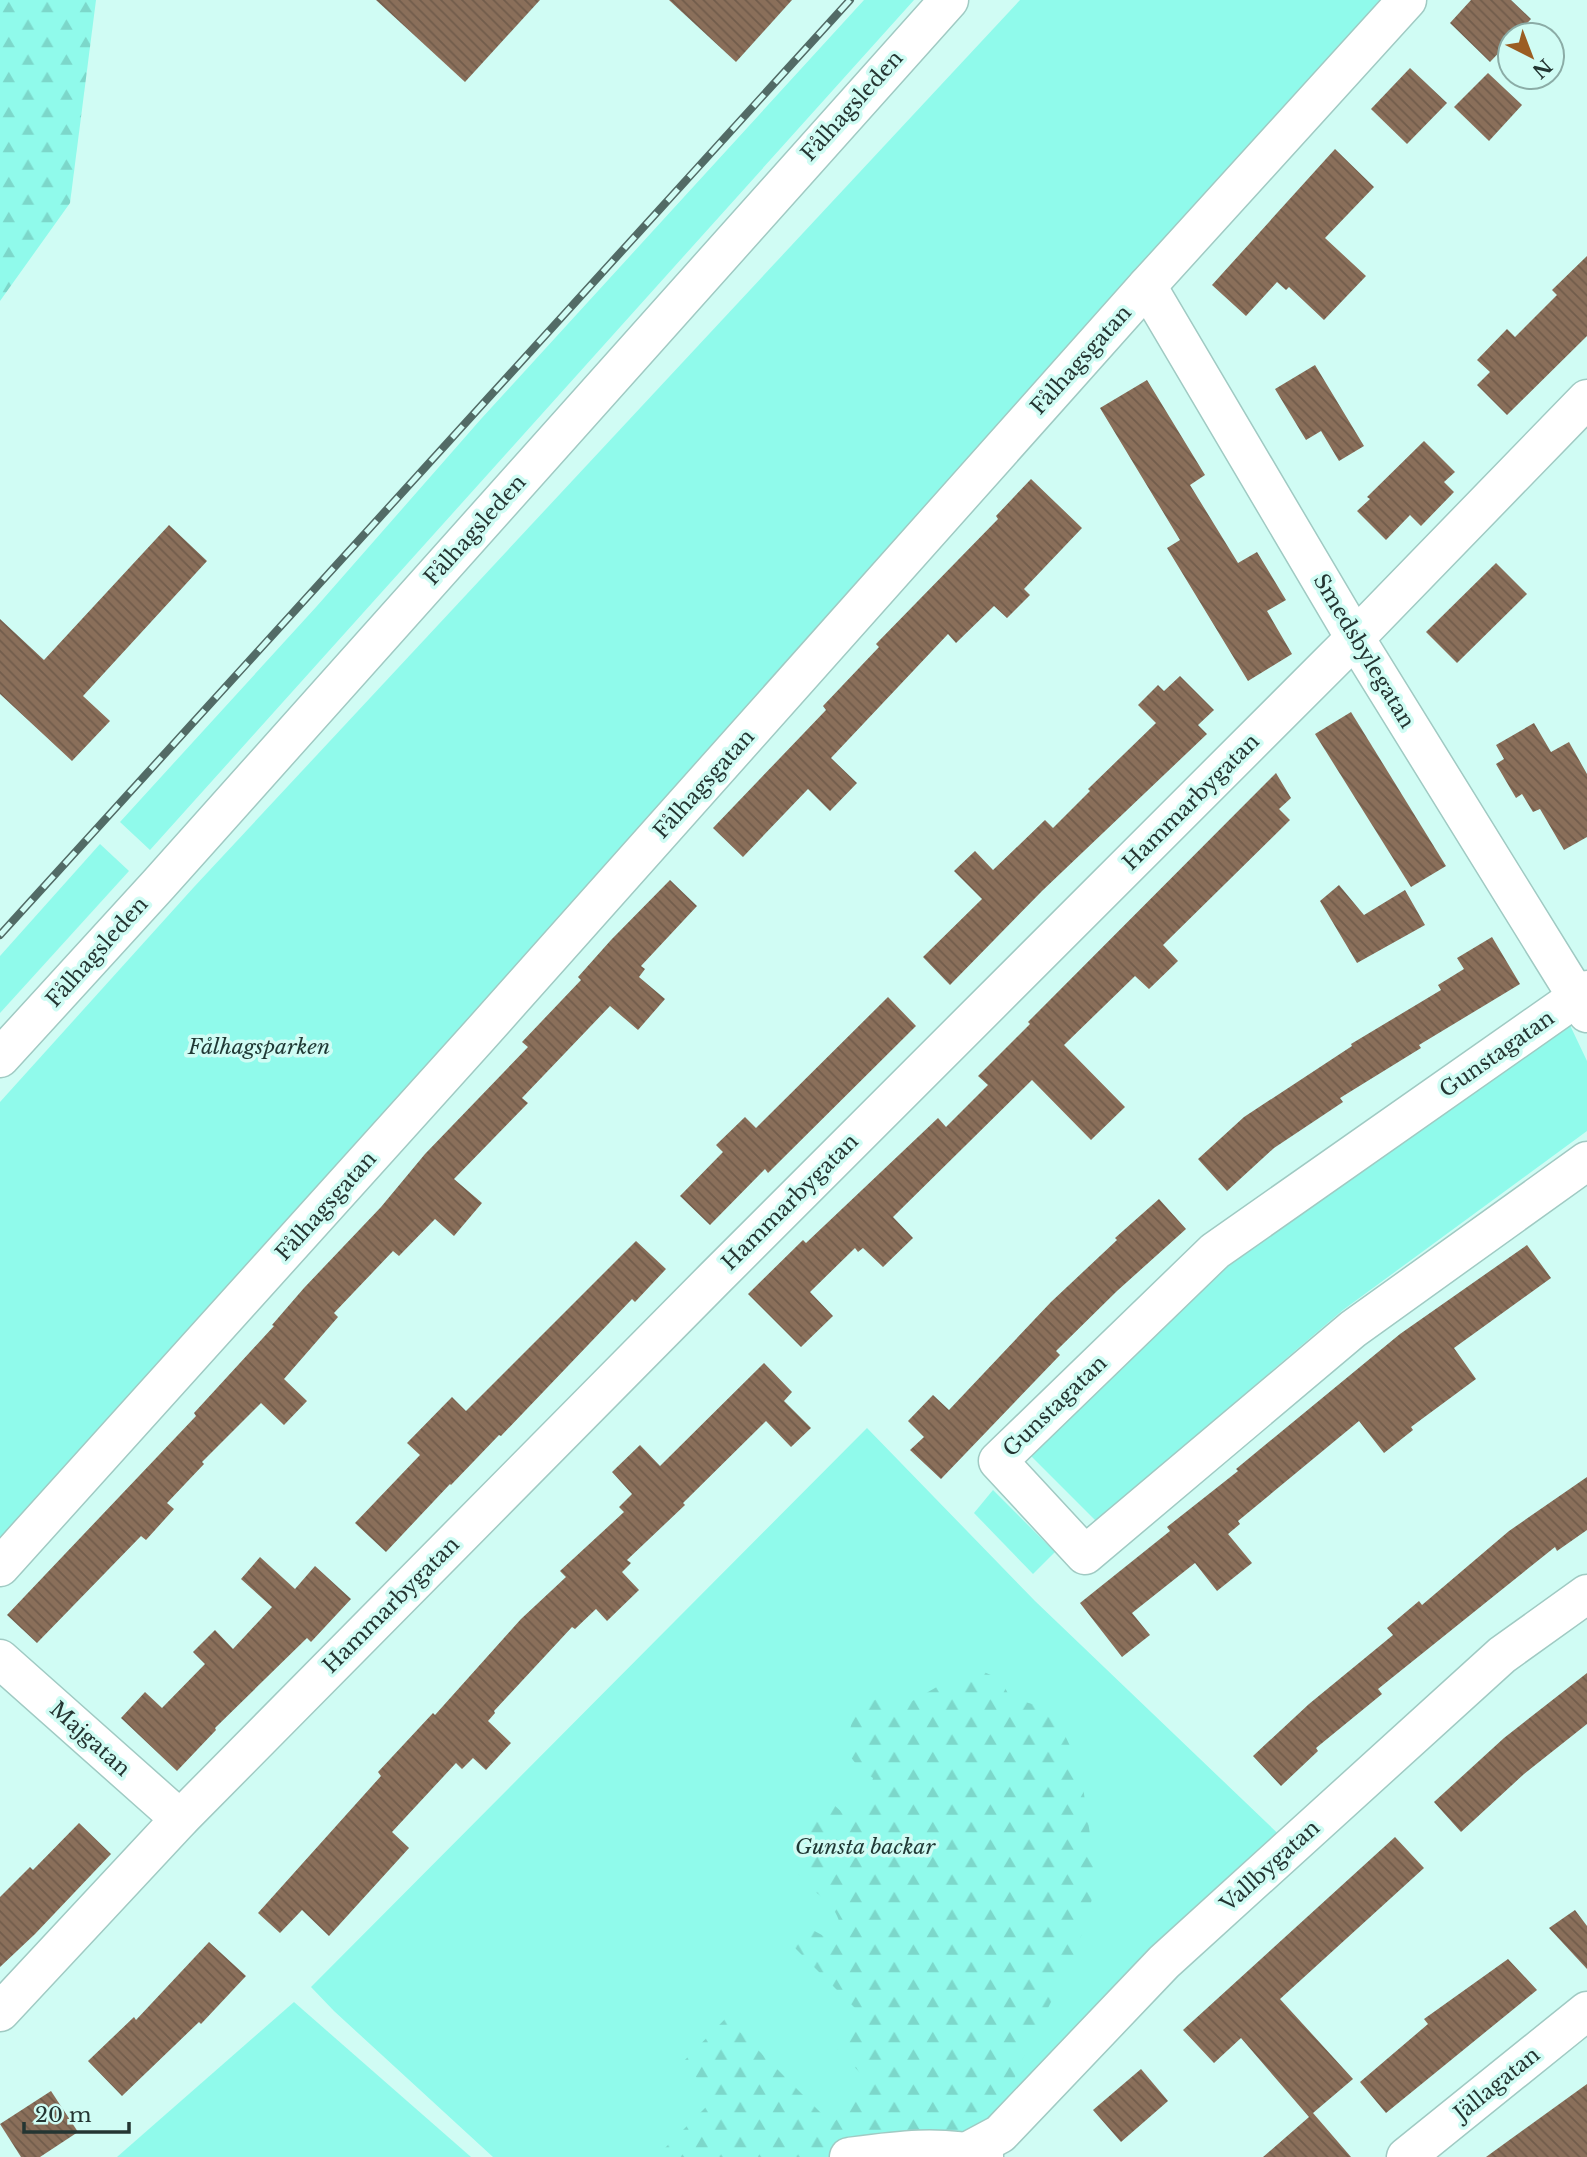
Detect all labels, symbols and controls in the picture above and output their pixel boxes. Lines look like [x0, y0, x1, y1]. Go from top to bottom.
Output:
north arrow [1496, 21, 1566, 91]
street label: Fålhagsleden [796, 45, 908, 167]
text: N [1528, 54, 1556, 83]
street label: Fålhagsgatan [1025, 300, 1137, 420]
street label: Fålhagsleden [419, 469, 531, 591]
street label: Smedsbylegatan [1308, 569, 1420, 733]
street label: Fålhagsgatan [648, 724, 760, 844]
street label: Hammarbygatan [1117, 728, 1265, 876]
street label: Fålhagsleden [41, 891, 153, 1013]
street label: Gunstagatan [1435, 1005, 1559, 1103]
park label: Fålhagsparken [187, 1034, 330, 1060]
street label: Hammarbygatan [716, 1128, 864, 1276]
street label: Fålhagsgatan [270, 1146, 382, 1266]
street label: Gunstagatan [998, 1350, 1112, 1462]
street label: Hammarbygatan [317, 1531, 465, 1679]
street label: Majgatan [44, 1696, 136, 1782]
street label: Vallbygatan [1214, 1815, 1325, 1918]
park label: Gunsta backar [795, 1834, 936, 1860]
street label: Jällagatan [1447, 2042, 1545, 2128]
scale bar [24, 2090, 130, 2134]
text: 20 m [35, 2102, 92, 2128]

